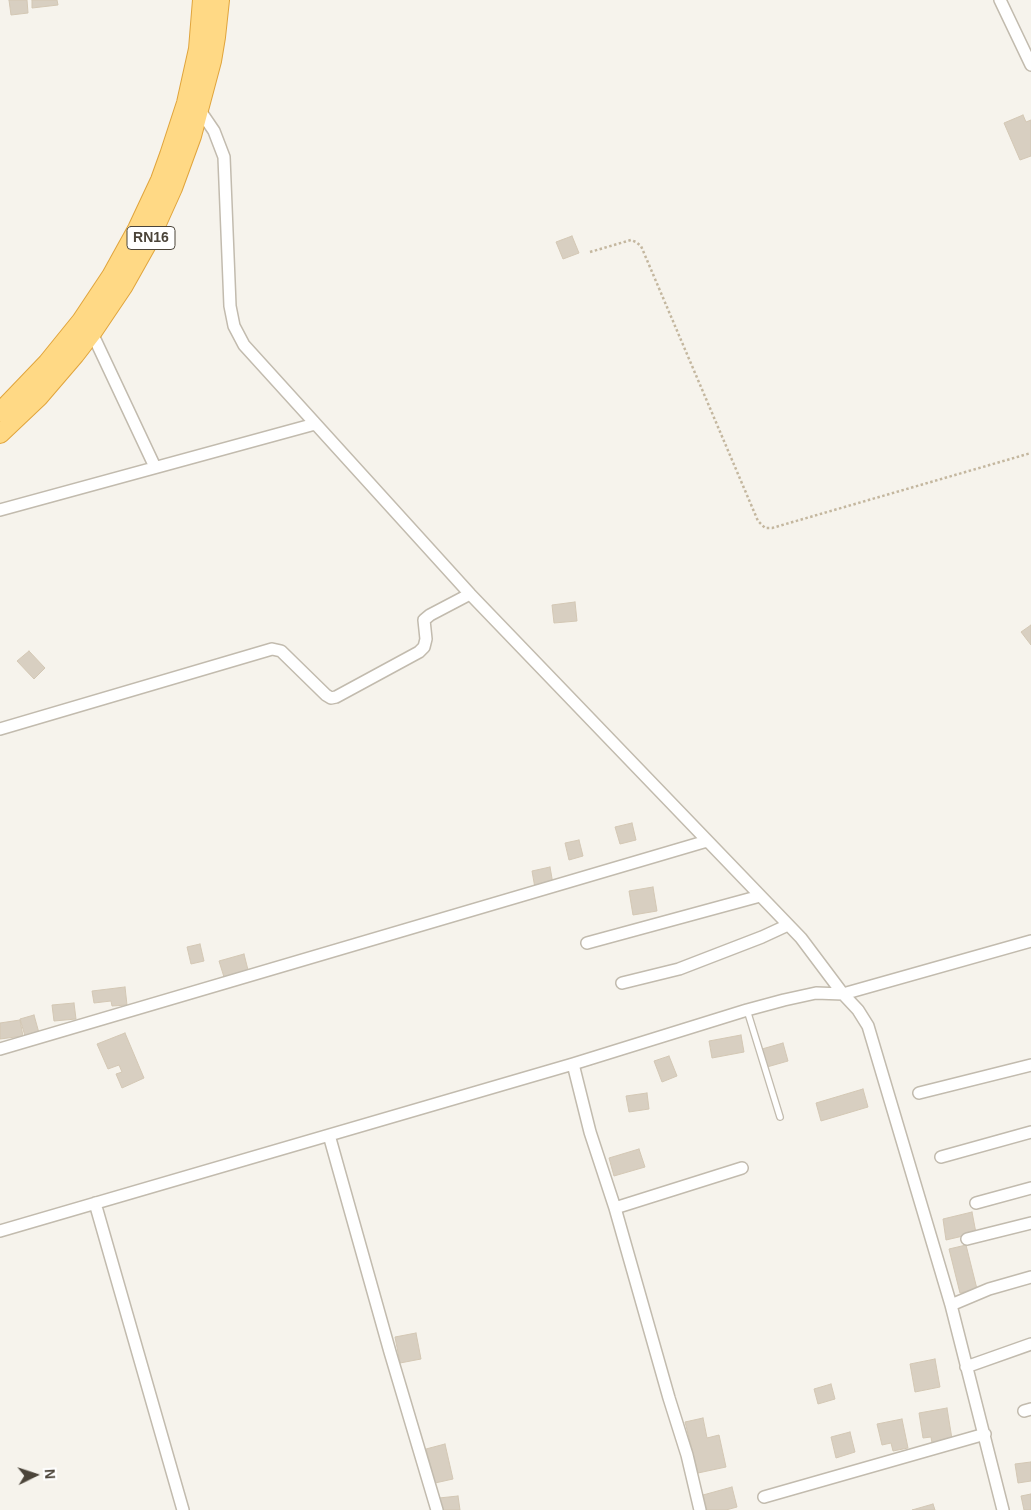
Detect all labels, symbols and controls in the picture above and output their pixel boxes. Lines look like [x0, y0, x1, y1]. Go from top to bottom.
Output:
road number: RN16 [127, 227, 175, 250]
north arrow [10, 1450, 60, 1500]
text: N [42, 1468, 58, 1480]

